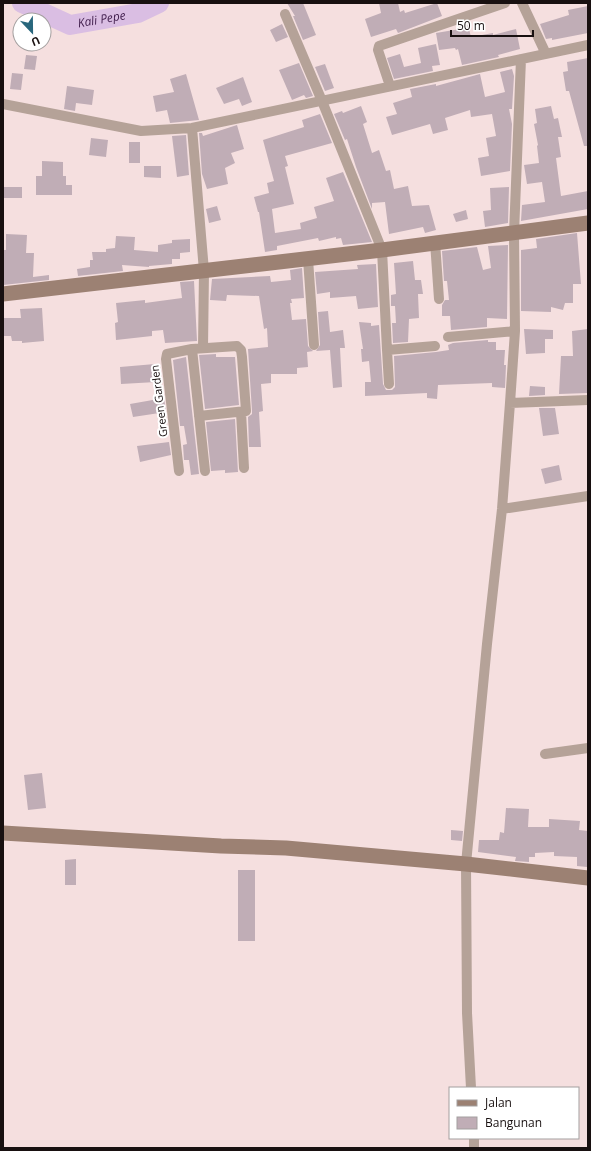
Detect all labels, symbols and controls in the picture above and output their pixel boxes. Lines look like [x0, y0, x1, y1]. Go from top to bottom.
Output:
water label: Kali Pepe [76, 6, 127, 31]
north arrow [12, 12, 52, 52]
scale bar [451, 12, 533, 38]
text: 50 m [457, 17, 485, 34]
text: U [29, 33, 43, 50]
street label: Green Garden [147, 364, 170, 438]
legend [449, 1087, 579, 1139]
text: Jalan [484, 1094, 512, 1111]
text: Bangunan [485, 1114, 542, 1131]

